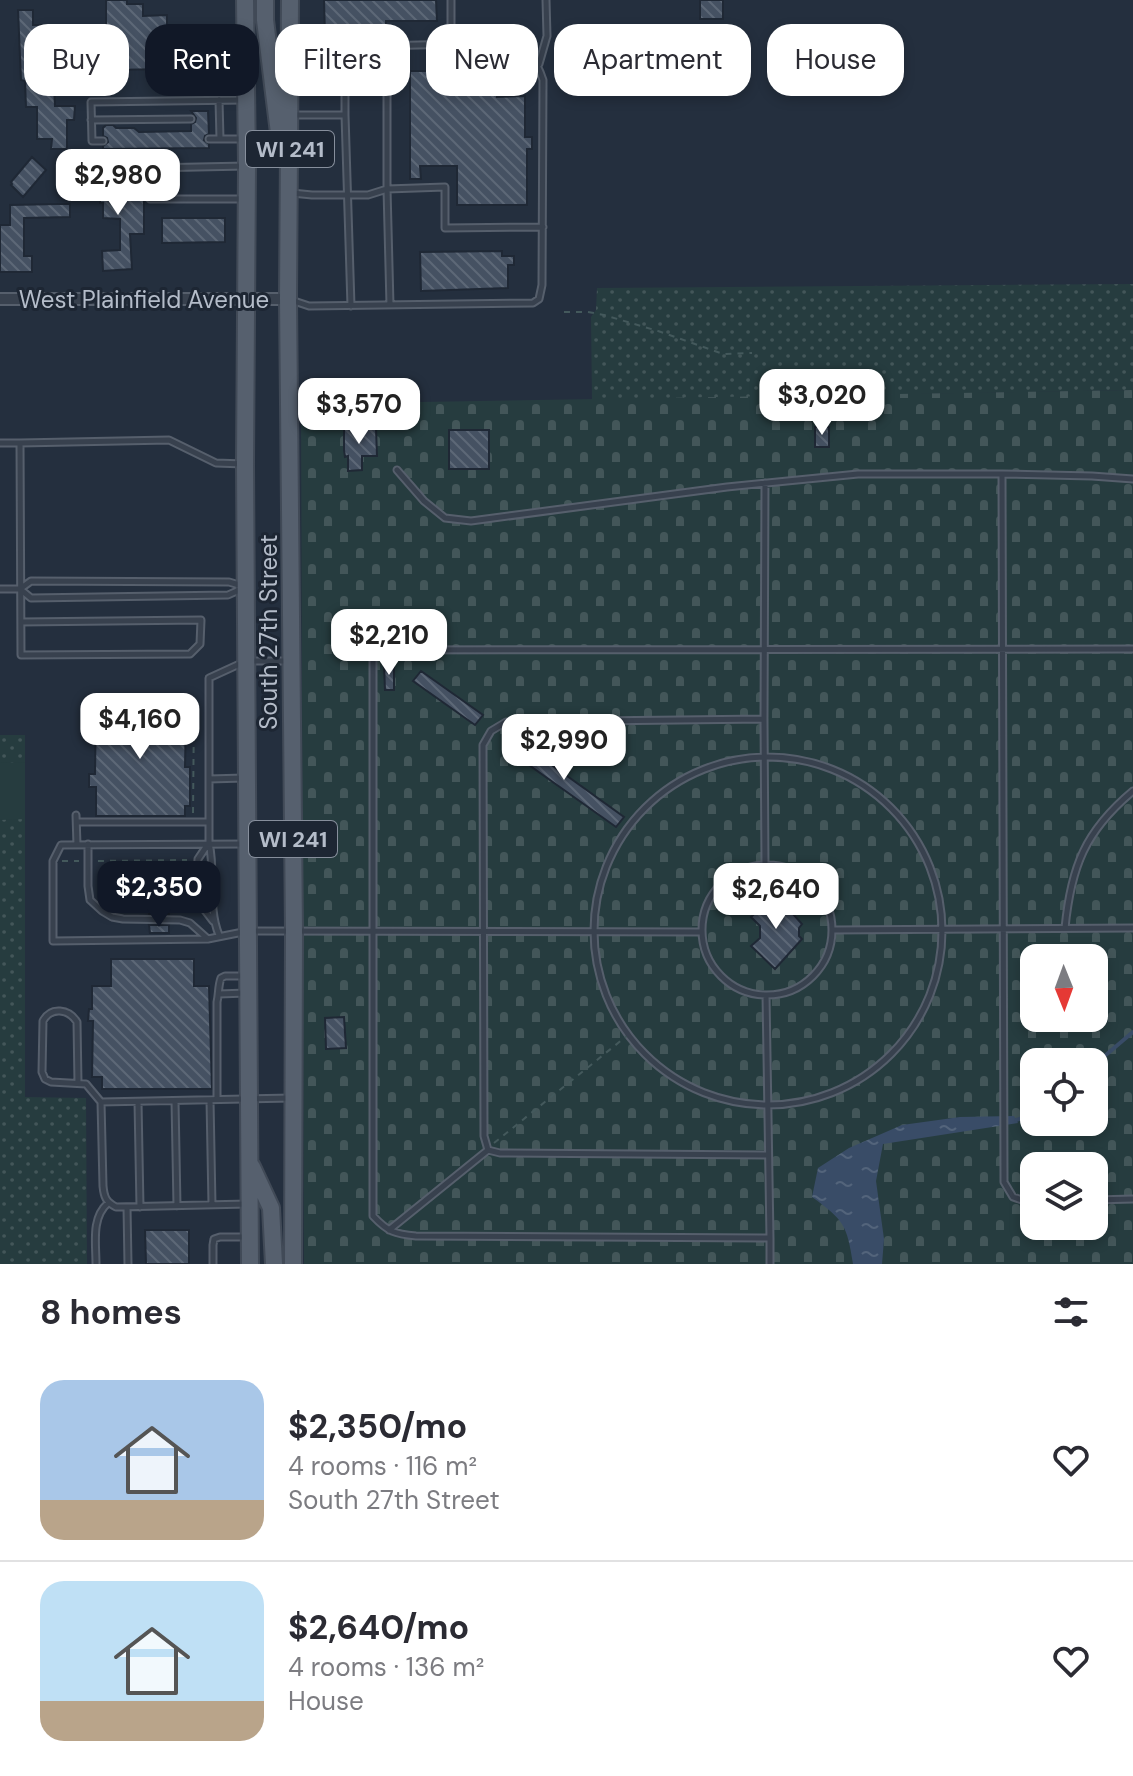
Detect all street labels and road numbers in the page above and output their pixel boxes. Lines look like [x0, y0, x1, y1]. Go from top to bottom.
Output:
road number: WI 241 [246, 131, 334, 167]
street label: West Plainfield Avenue [19, 284, 269, 315]
street label: South 27th Street [253, 534, 284, 730]
road number: WI 241 [249, 821, 337, 857]

